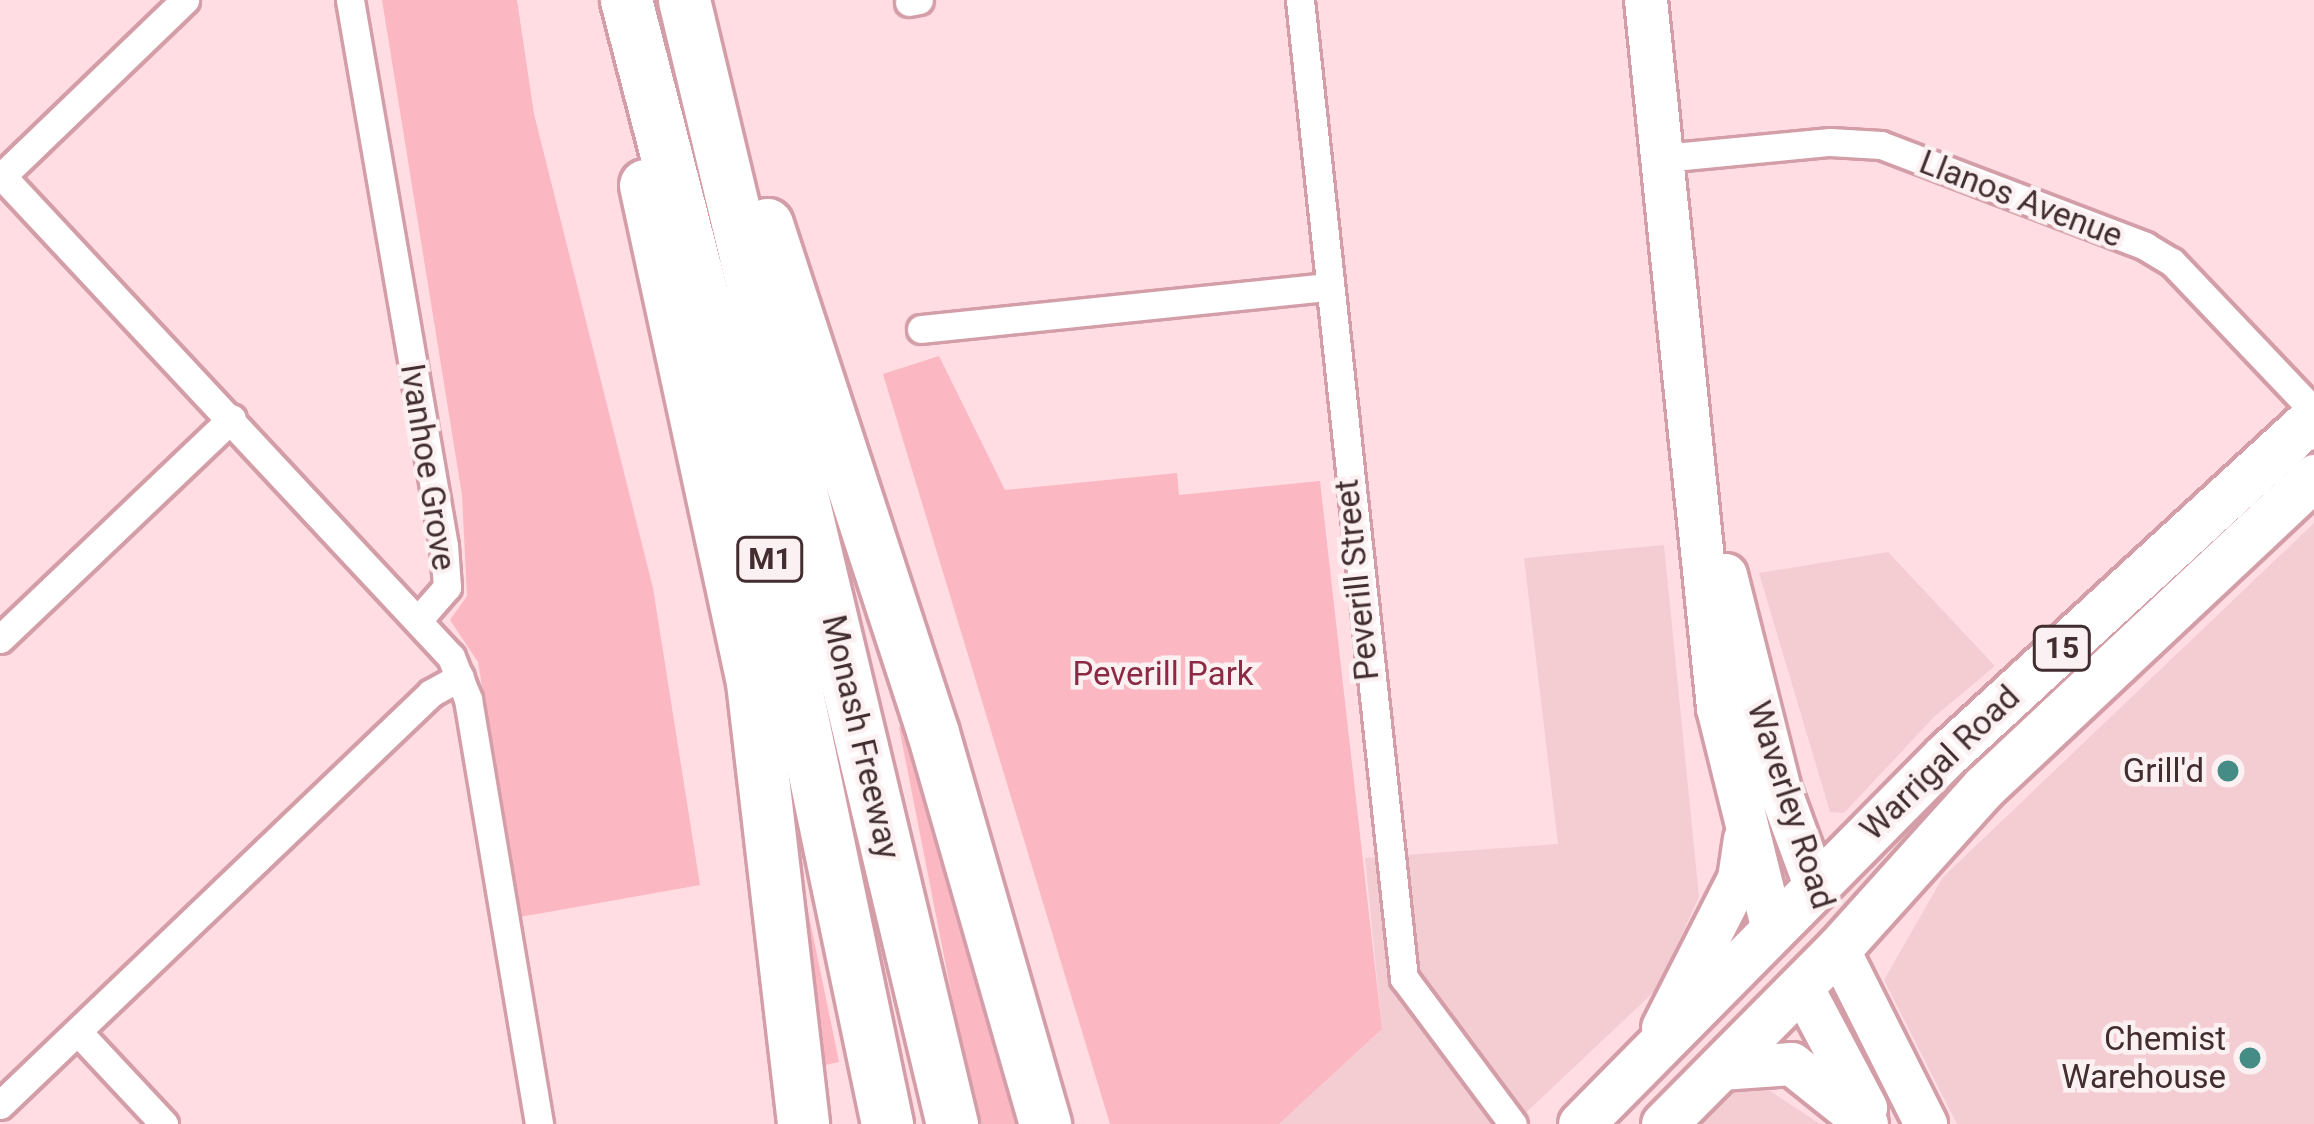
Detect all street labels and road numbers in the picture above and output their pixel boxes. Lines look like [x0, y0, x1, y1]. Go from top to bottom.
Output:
street label: Llanos Avenue [1914, 142, 2128, 256]
street label: Ivanhoe Grove [392, 361, 464, 573]
street label: Peverill Street [1327, 478, 1387, 682]
road number: M1 [734, 535, 806, 583]
street label: Monash Freeway [814, 611, 908, 863]
road number: 15 [2032, 624, 2092, 672]
street label: Warrigal Road [1852, 677, 2028, 849]
street label: Waverley Road [1739, 696, 1843, 914]

